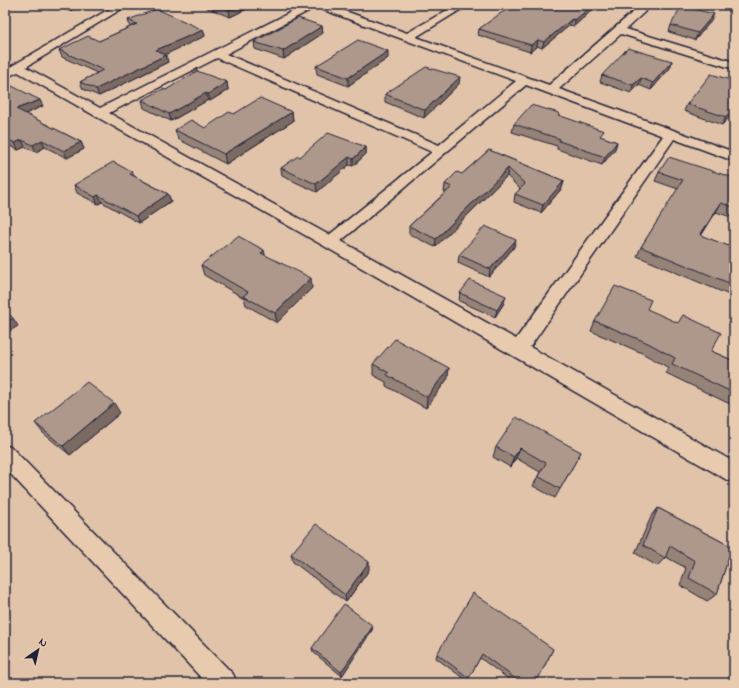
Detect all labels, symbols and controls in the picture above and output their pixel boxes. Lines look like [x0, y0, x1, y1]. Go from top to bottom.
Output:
north arrow [18, 630, 58, 670]
text: N [35, 634, 51, 651]

